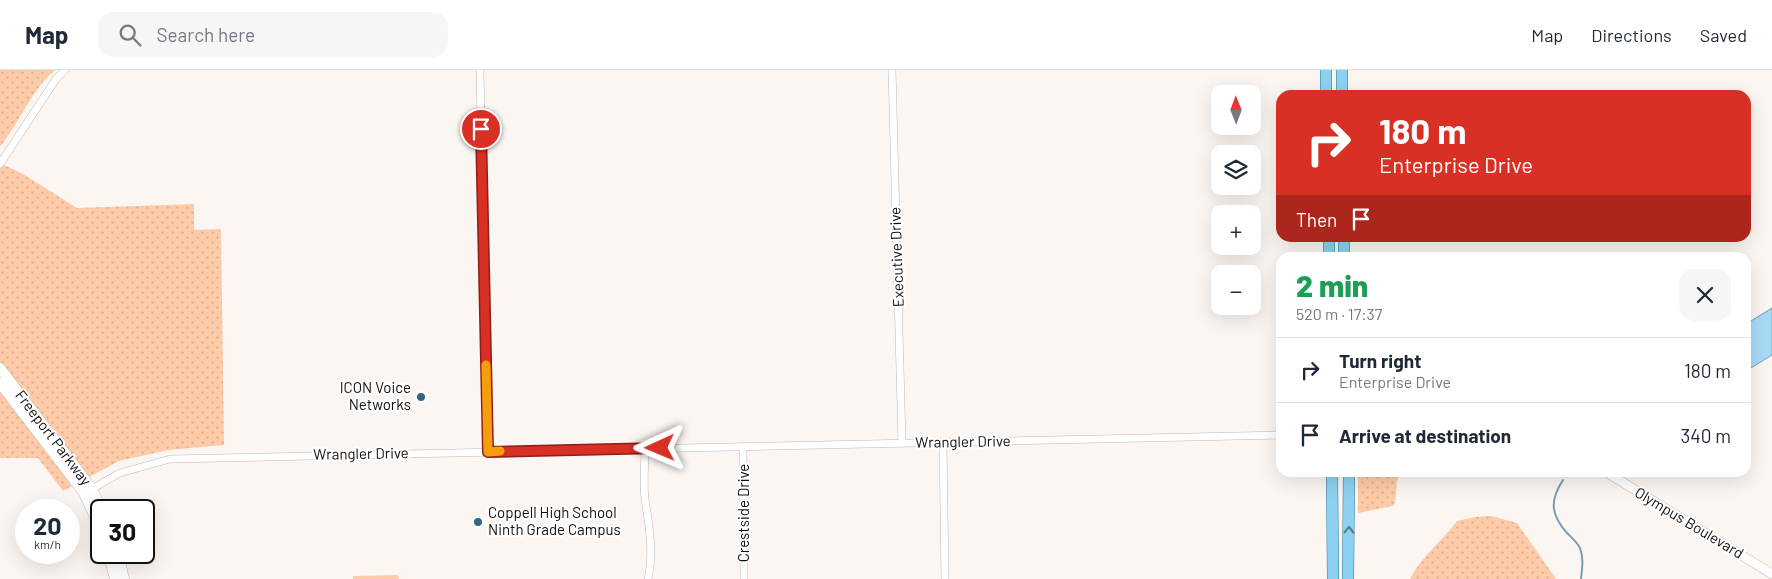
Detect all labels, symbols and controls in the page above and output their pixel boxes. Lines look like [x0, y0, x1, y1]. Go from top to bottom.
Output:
search box [98, 12, 448, 57]
text: Map [25, 20, 68, 49]
icon: search [116, 21, 144, 49]
text: Search here [156, 23, 255, 46]
text: Map [1531, 24, 1563, 46]
text: Directions [1591, 24, 1672, 46]
text: Saved [1700, 24, 1747, 46]
north arrow [1211, 85, 1261, 135]
map controls [1211, 85, 1261, 315]
pin [460, 108, 502, 150]
text: 180 m [1379, 109, 1467, 151]
icon: right [1296, 110, 1361, 175]
icon: arrive [467, 115, 495, 143]
button: layers [1211, 145, 1261, 195]
text: Enterprise Drive [1379, 151, 1533, 177]
button: + [1211, 205, 1261, 255]
icon: arrive [1347, 205, 1375, 233]
street label: Executive Drive [885, 207, 907, 307]
text: Then [1296, 208, 1337, 231]
button: − [1211, 265, 1261, 315]
text: 2 min [1296, 267, 1368, 303]
button: close [1679, 269, 1731, 321]
text: 520 m · 17:37 [1296, 304, 1382, 323]
text: Turn right [1339, 349, 1421, 372]
icon: right [1296, 356, 1324, 384]
text: 180 m [1684, 359, 1731, 382]
text: Enterprise Drive [1339, 372, 1451, 391]
place label: ICON Voice Networks [340, 378, 411, 413]
street label: Freeport Parkway [12, 386, 96, 489]
marker: ICON Voice Networks [415, 391, 427, 403]
position arrow [633, 421, 685, 473]
icon: arrive [1296, 421, 1324, 449]
text: Arrive at destination [1339, 424, 1511, 447]
text: 340 m [1680, 424, 1731, 447]
street label: Wrangler Drive [915, 431, 1011, 451]
street label: Wrangler Drive [313, 443, 409, 463]
street label: Crestside Drive [734, 464, 752, 562]
street label: Olympus Boulevard [1632, 483, 1747, 562]
speed limit sign: 30 [90, 499, 155, 564]
place label: Coppell High School Ninth Grade Campus [488, 503, 621, 538]
text: 20 [33, 510, 62, 540]
marker: Coppell High School Ninth Grade Campus [472, 516, 484, 528]
one-way arrow [1344, 526, 1355, 534]
text: km/h [34, 537, 61, 551]

